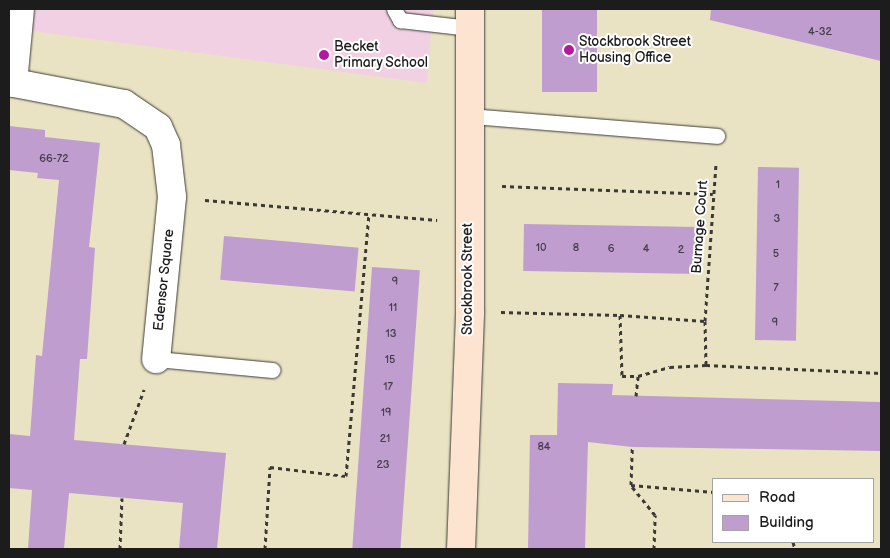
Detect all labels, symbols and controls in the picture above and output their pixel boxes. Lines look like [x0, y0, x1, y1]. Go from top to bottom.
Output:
house number: 4-32 [808, 25, 832, 39]
place label: Stockbrook Street Housing Office [579, 34, 691, 66]
place label: Becket Primary School [334, 39, 429, 72]
marker: Stockbrook Street Housing Office [563, 44, 575, 56]
marker: Becket Primary School [318, 49, 330, 61]
house number: 66-72 [39, 152, 69, 166]
house number: 1 [776, 178, 780, 192]
street label: Burnage Court [688, 180, 712, 274]
house number: 3 [774, 212, 780, 226]
street label: Stockbrook Street [460, 223, 476, 335]
street label: Edensor Square [150, 228, 178, 332]
house number: 10 [536, 241, 546, 255]
house number: 8 [573, 241, 579, 255]
house number: 6 [608, 242, 614, 256]
house number: 4 [643, 242, 649, 256]
house number: 2 [678, 243, 684, 257]
house number: 5 [773, 247, 779, 261]
house number: 9 [392, 275, 398, 289]
house number: 7 [773, 281, 779, 295]
house number: 11 [389, 301, 397, 315]
house number: 9 [772, 316, 778, 330]
house number: 13 [385, 327, 397, 341]
house number: 15 [385, 353, 395, 367]
house number: 17 [383, 380, 393, 394]
house number: 19 [381, 406, 391, 420]
house number: 21 [380, 432, 390, 446]
house number: 84 [537, 440, 551, 454]
house number: 23 [376, 458, 390, 472]
legend [712, 478, 875, 543]
text: Road [759, 488, 795, 507]
text: Building [759, 513, 814, 532]

